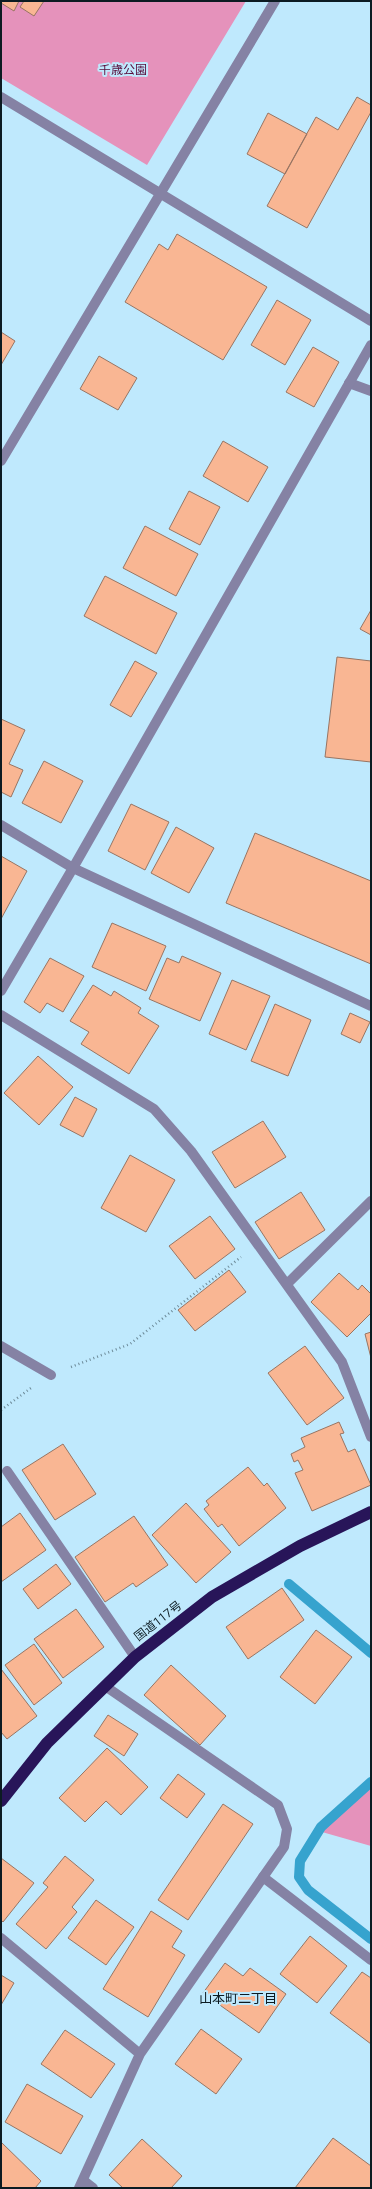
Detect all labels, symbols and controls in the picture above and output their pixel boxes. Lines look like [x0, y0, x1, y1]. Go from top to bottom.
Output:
park label: 千歳公園 [99, 63, 147, 77]
street label: 国道117号 [132, 1598, 184, 1644]
district label: 山本町二丁目 [199, 1991, 277, 2006]

